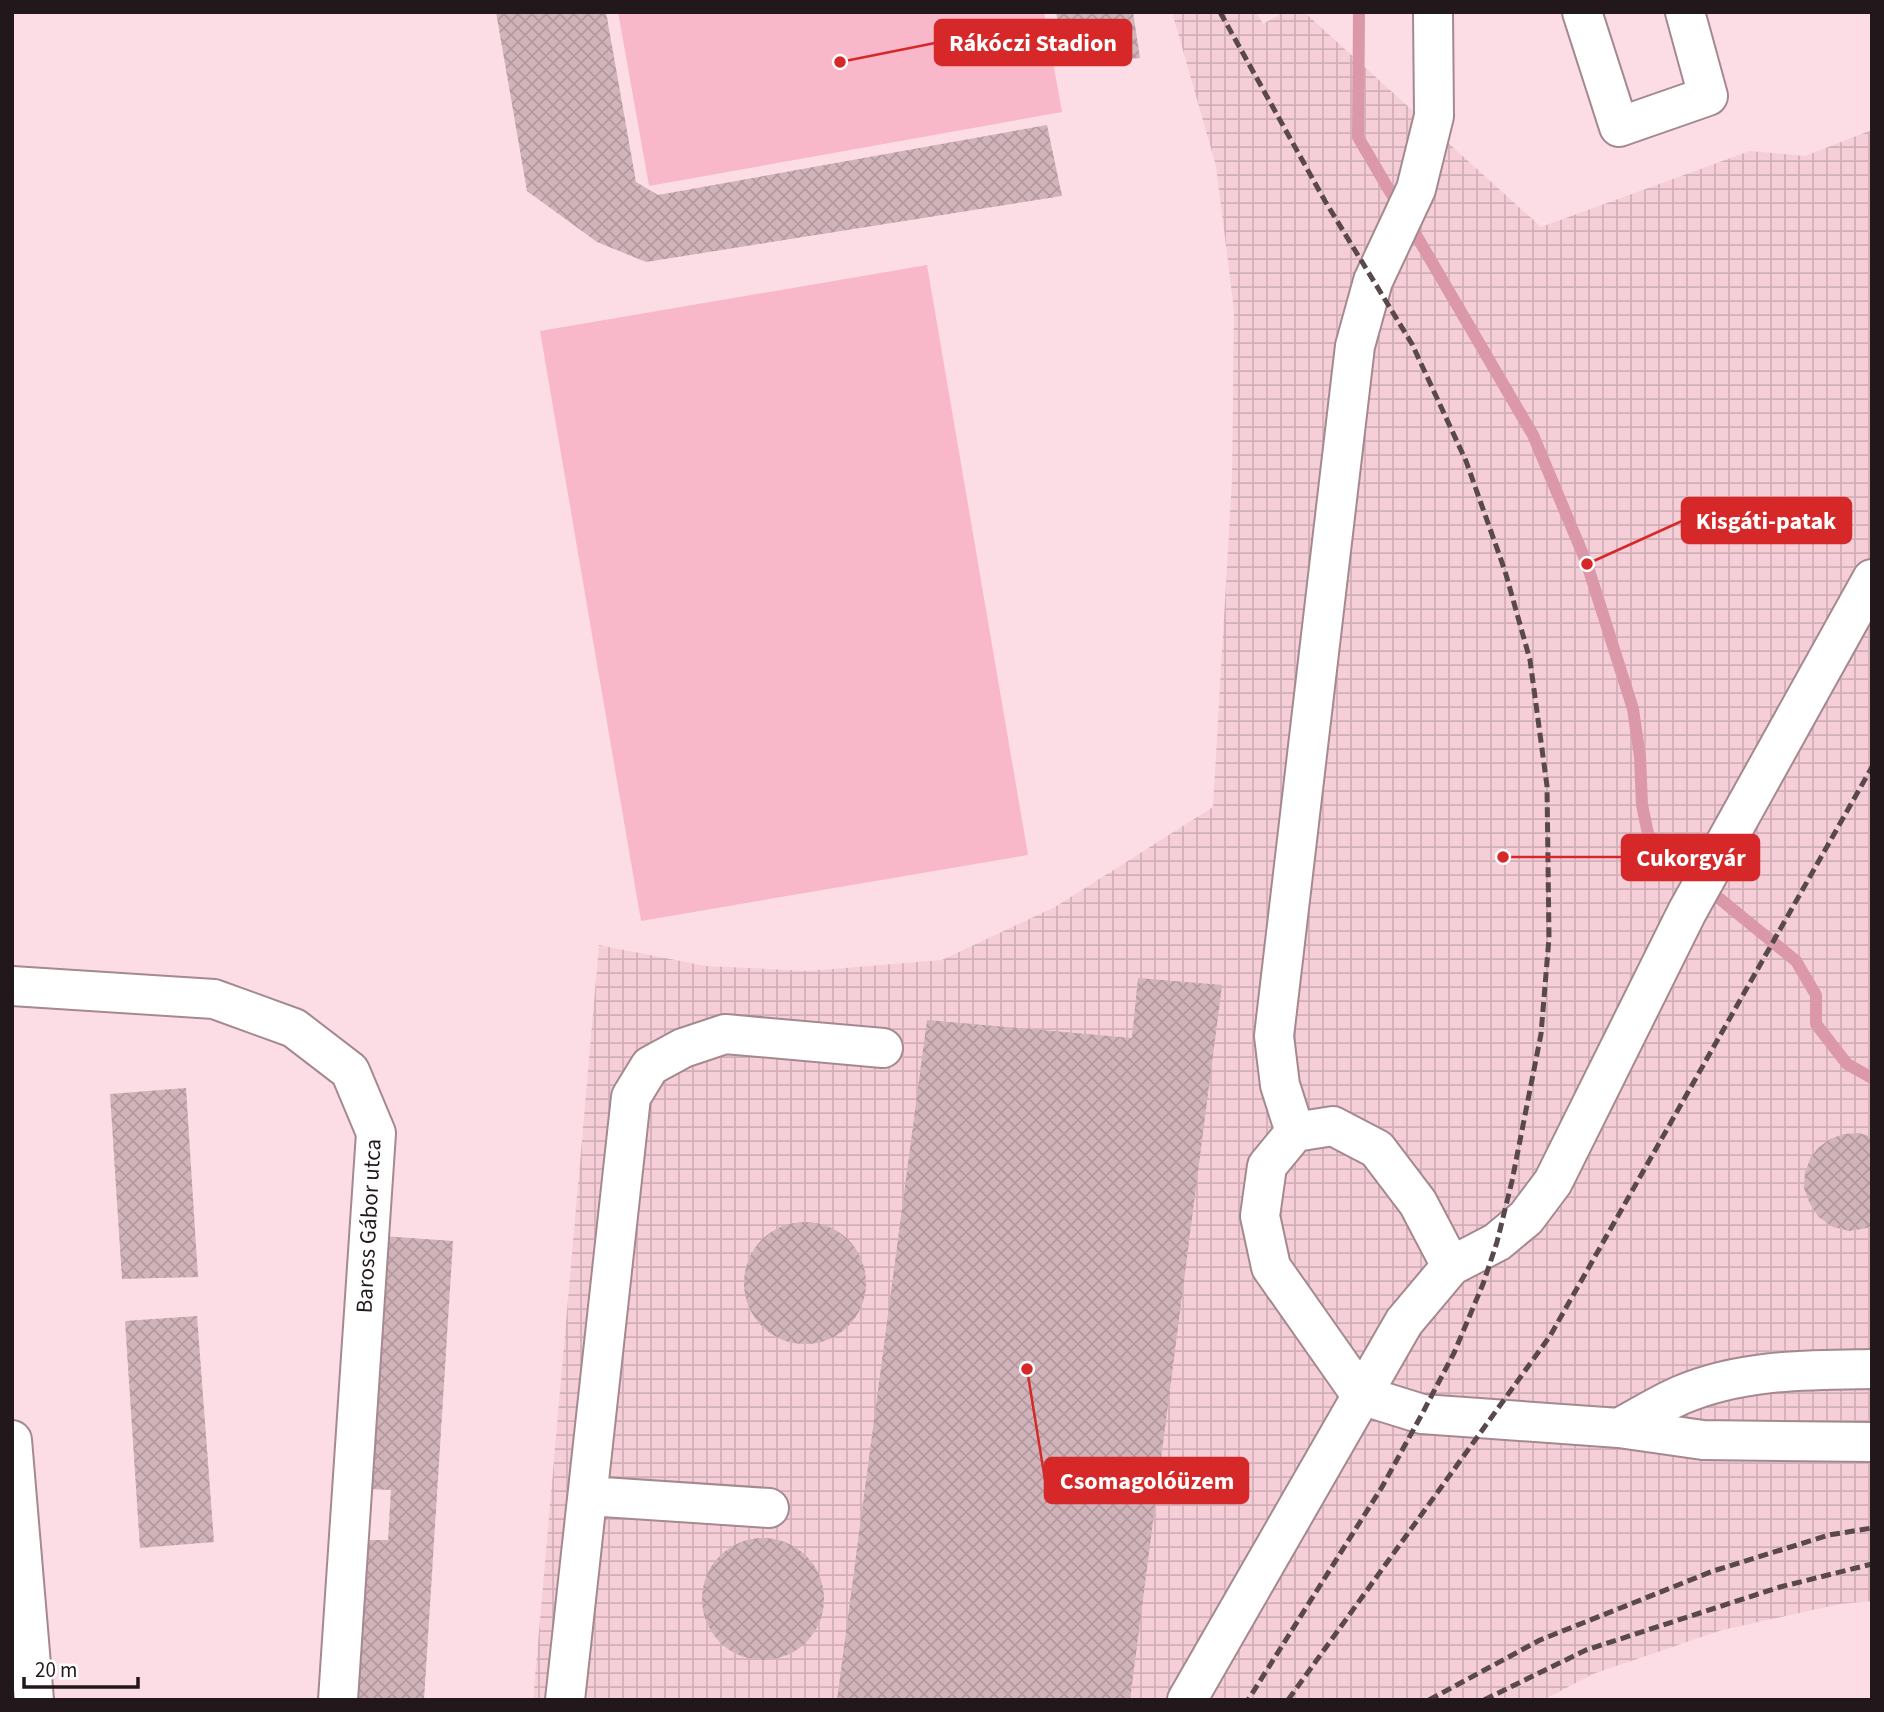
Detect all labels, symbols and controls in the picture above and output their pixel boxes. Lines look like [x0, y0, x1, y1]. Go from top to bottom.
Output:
callout: Rákóczi Stadion [935, 20, 1131, 65]
text: Rákóczi Stadion [949, 26, 1117, 61]
callout: Kisgáti-patak [1682, 498, 1851, 543]
text: Kisgáti-patak [1696, 504, 1837, 539]
callout: Cukorgyár [1622, 835, 1759, 880]
text: Cukorgyár [1636, 841, 1746, 876]
street label: Baross Gábor utca [347, 1138, 390, 1314]
callout: Csomagolóüzem [1045, 1458, 1248, 1503]
text: Csomagolóüzem [1060, 1464, 1234, 1499]
scale bar [24, 1646, 138, 1690]
text: 20 m [35, 1655, 77, 1685]

